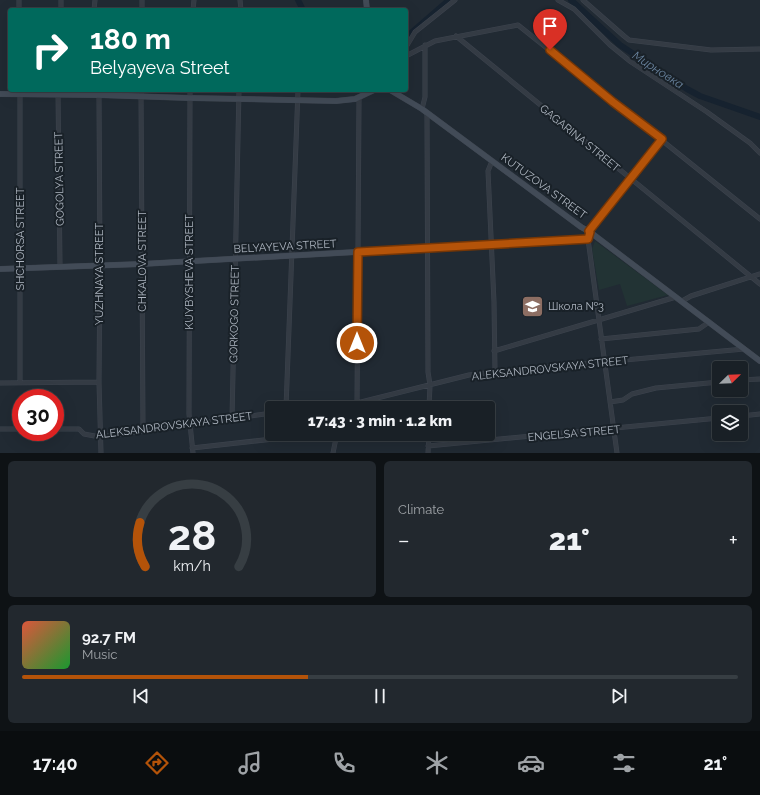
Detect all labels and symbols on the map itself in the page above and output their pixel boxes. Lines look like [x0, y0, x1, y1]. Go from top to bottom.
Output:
pin [533, 9, 567, 50]
water label: Мирновка [630, 48, 686, 92]
street label: GAGARINA STREET [537, 102, 623, 175]
street label: GOGOLYA STREET [52, 131, 67, 226]
street label: KUTUZOVA STREET [498, 151, 589, 222]
street label: SHCHORSA STREET [14, 187, 27, 291]
street label: CHKALOVA STREET [136, 210, 149, 312]
street label: KUYBYSHEVA STREET [183, 214, 196, 330]
street label: YUZHNAYA STREET [93, 223, 106, 325]
street label: BELYAYEVA STREET [233, 237, 337, 256]
street label: GORKOGO STREET [227, 265, 242, 363]
school or university icon: Школа №3 [520, 293, 546, 319]
place label: Школа №3 [548, 300, 604, 313]
position arrow [336, 322, 378, 364]
street label: ALEKSANDROVSKAYA STREET [471, 354, 629, 383]
north arrow [712, 361, 748, 397]
speed limit sign: 30 [12, 389, 64, 441]
street label: ALEKSANDROVSKAYA STREET [95, 409, 253, 442]
street label: ENGELSA STREET [527, 423, 621, 444]

